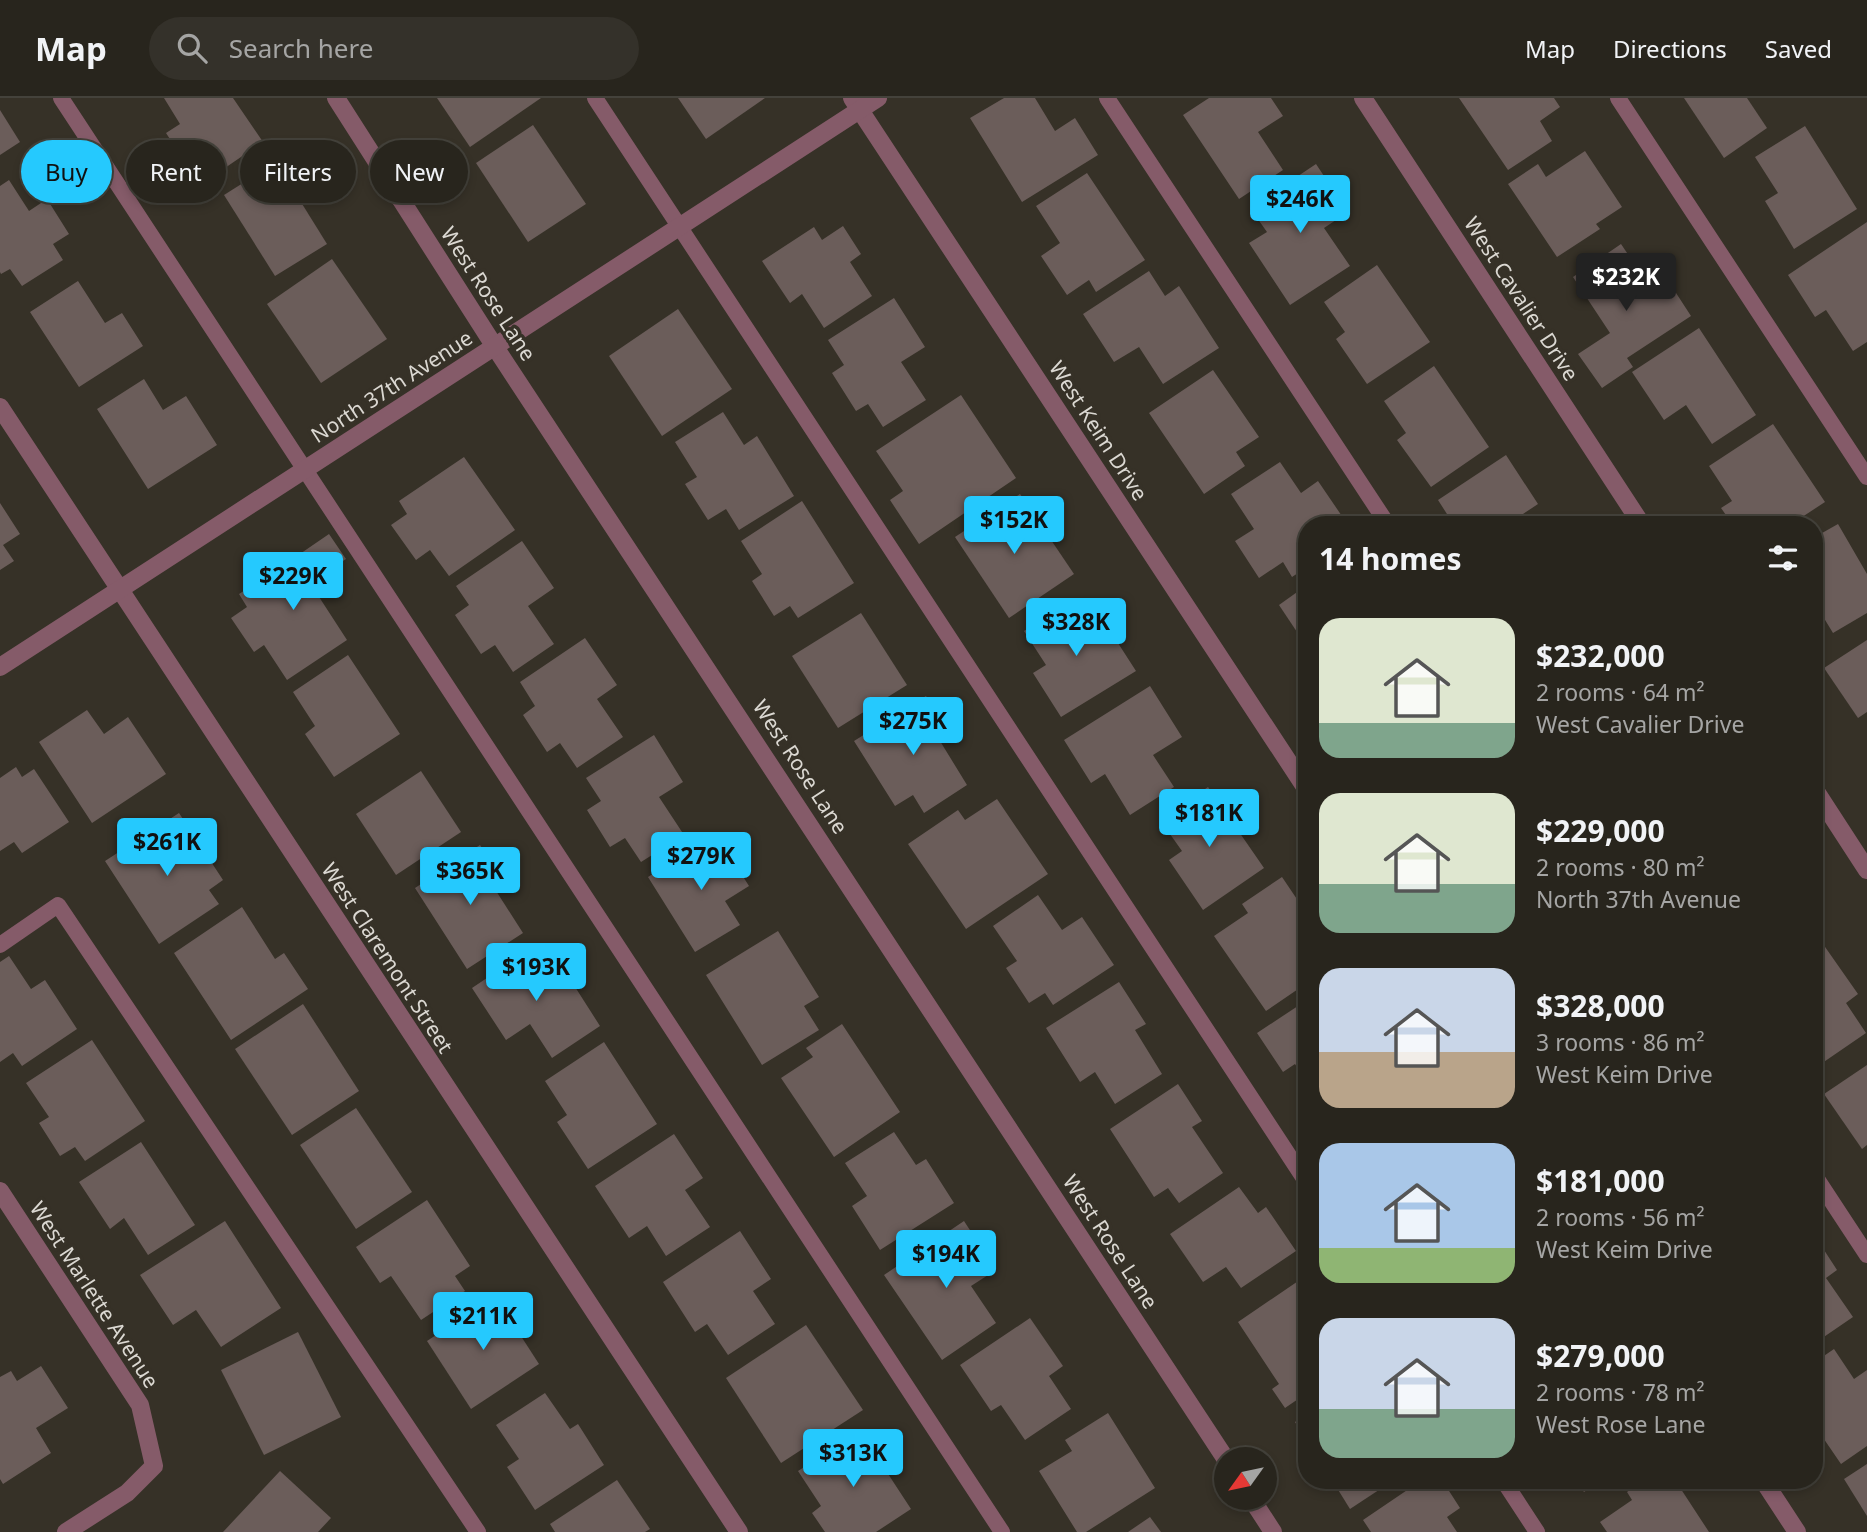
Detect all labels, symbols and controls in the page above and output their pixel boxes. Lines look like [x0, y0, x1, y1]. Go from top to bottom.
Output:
search box [149, 17, 639, 80]
text: Map [35, 26, 107, 71]
icon: search [173, 29, 211, 67]
text: Search here [229, 30, 373, 66]
text: Map [1525, 32, 1575, 65]
text: Directions [1613, 32, 1727, 65]
text: Saved [1765, 32, 1832, 65]
chip: Buy [21, 140, 112, 203]
chip: Rent [126, 140, 226, 203]
chip: Filters [240, 140, 356, 203]
chip: New [370, 140, 468, 203]
pin: $246K [1251, 176, 1349, 235]
text: $246K [1266, 182, 1334, 214]
street label: West Cavalier Drive [1458, 211, 1585, 386]
street label: West Rose Lane [435, 221, 543, 366]
pin: $232K [1577, 254, 1675, 313]
text: $232K [1592, 260, 1660, 292]
street label: North 37th Avenue [305, 323, 478, 449]
street label: West Keim Drive [1043, 355, 1155, 506]
pin: $152K [965, 496, 1063, 556]
text: $152K [980, 503, 1048, 535]
text: 14 homes [1319, 538, 1462, 579]
icon: filters [1764, 539, 1802, 577]
pin: $229K [244, 552, 342, 612]
text: $229K [259, 559, 327, 591]
pin: $328K [1027, 598, 1125, 658]
text: $328K [1042, 605, 1110, 637]
text: $232,000 [1536, 635, 1665, 676]
icon: home [1375, 646, 1459, 730]
text: 2 rooms · 64 m² [1536, 676, 1705, 708]
street label: West Rose Lane [747, 694, 855, 839]
pin: $275K [864, 698, 962, 757]
text: $275K [879, 704, 947, 736]
text: West Cavalier Drive [1536, 708, 1744, 740]
pin: $181K [1160, 790, 1258, 849]
text: $181K [1175, 796, 1243, 828]
text: $229,000 [1536, 810, 1665, 851]
pin: $261K [118, 818, 216, 878]
icon: home [1375, 821, 1459, 905]
text: $261K [133, 825, 201, 857]
pin: $279K [652, 832, 750, 892]
text: $279K [667, 839, 735, 871]
pin: $365K [421, 848, 519, 907]
text: 2 rooms · 80 m² [1536, 851, 1705, 883]
text: $365K [436, 854, 504, 886]
street label: West Claremont Street [316, 857, 460, 1058]
text: North 37th Avenue [1536, 883, 1741, 915]
pin: $193K [487, 944, 585, 1003]
text: $193K [502, 950, 570, 982]
text: $328,000 [1536, 985, 1665, 1026]
icon: home [1375, 996, 1459, 1080]
text: 3 rooms · 86 m² [1536, 1026, 1705, 1058]
text: West Keim Drive [1536, 1058, 1713, 1090]
text: $181,000 [1536, 1160, 1665, 1201]
street label: West Rose Lane [1057, 1169, 1165, 1314]
icon: home [1375, 1171, 1459, 1255]
street label: West Marlette Avenue [24, 1196, 166, 1393]
text: 2 rooms · 56 m² [1536, 1201, 1705, 1233]
pin: $194K [897, 1230, 995, 1290]
text: West Keim Drive [1536, 1233, 1713, 1265]
text: $194K [912, 1237, 980, 1269]
pin: $211K [434, 1292, 532, 1352]
text: $211K [449, 1299, 517, 1331]
text: $279,000 [1536, 1335, 1665, 1376]
icon: home [1375, 1346, 1459, 1430]
text: 2 rooms · 78 m² [1536, 1376, 1705, 1408]
text: West Rose Lane [1536, 1408, 1706, 1440]
pin: $313K [804, 1430, 902, 1489]
text: $313K [819, 1436, 887, 1468]
north arrow [1214, 1447, 1278, 1510]
map controls [1214, 1447, 1277, 1510]

